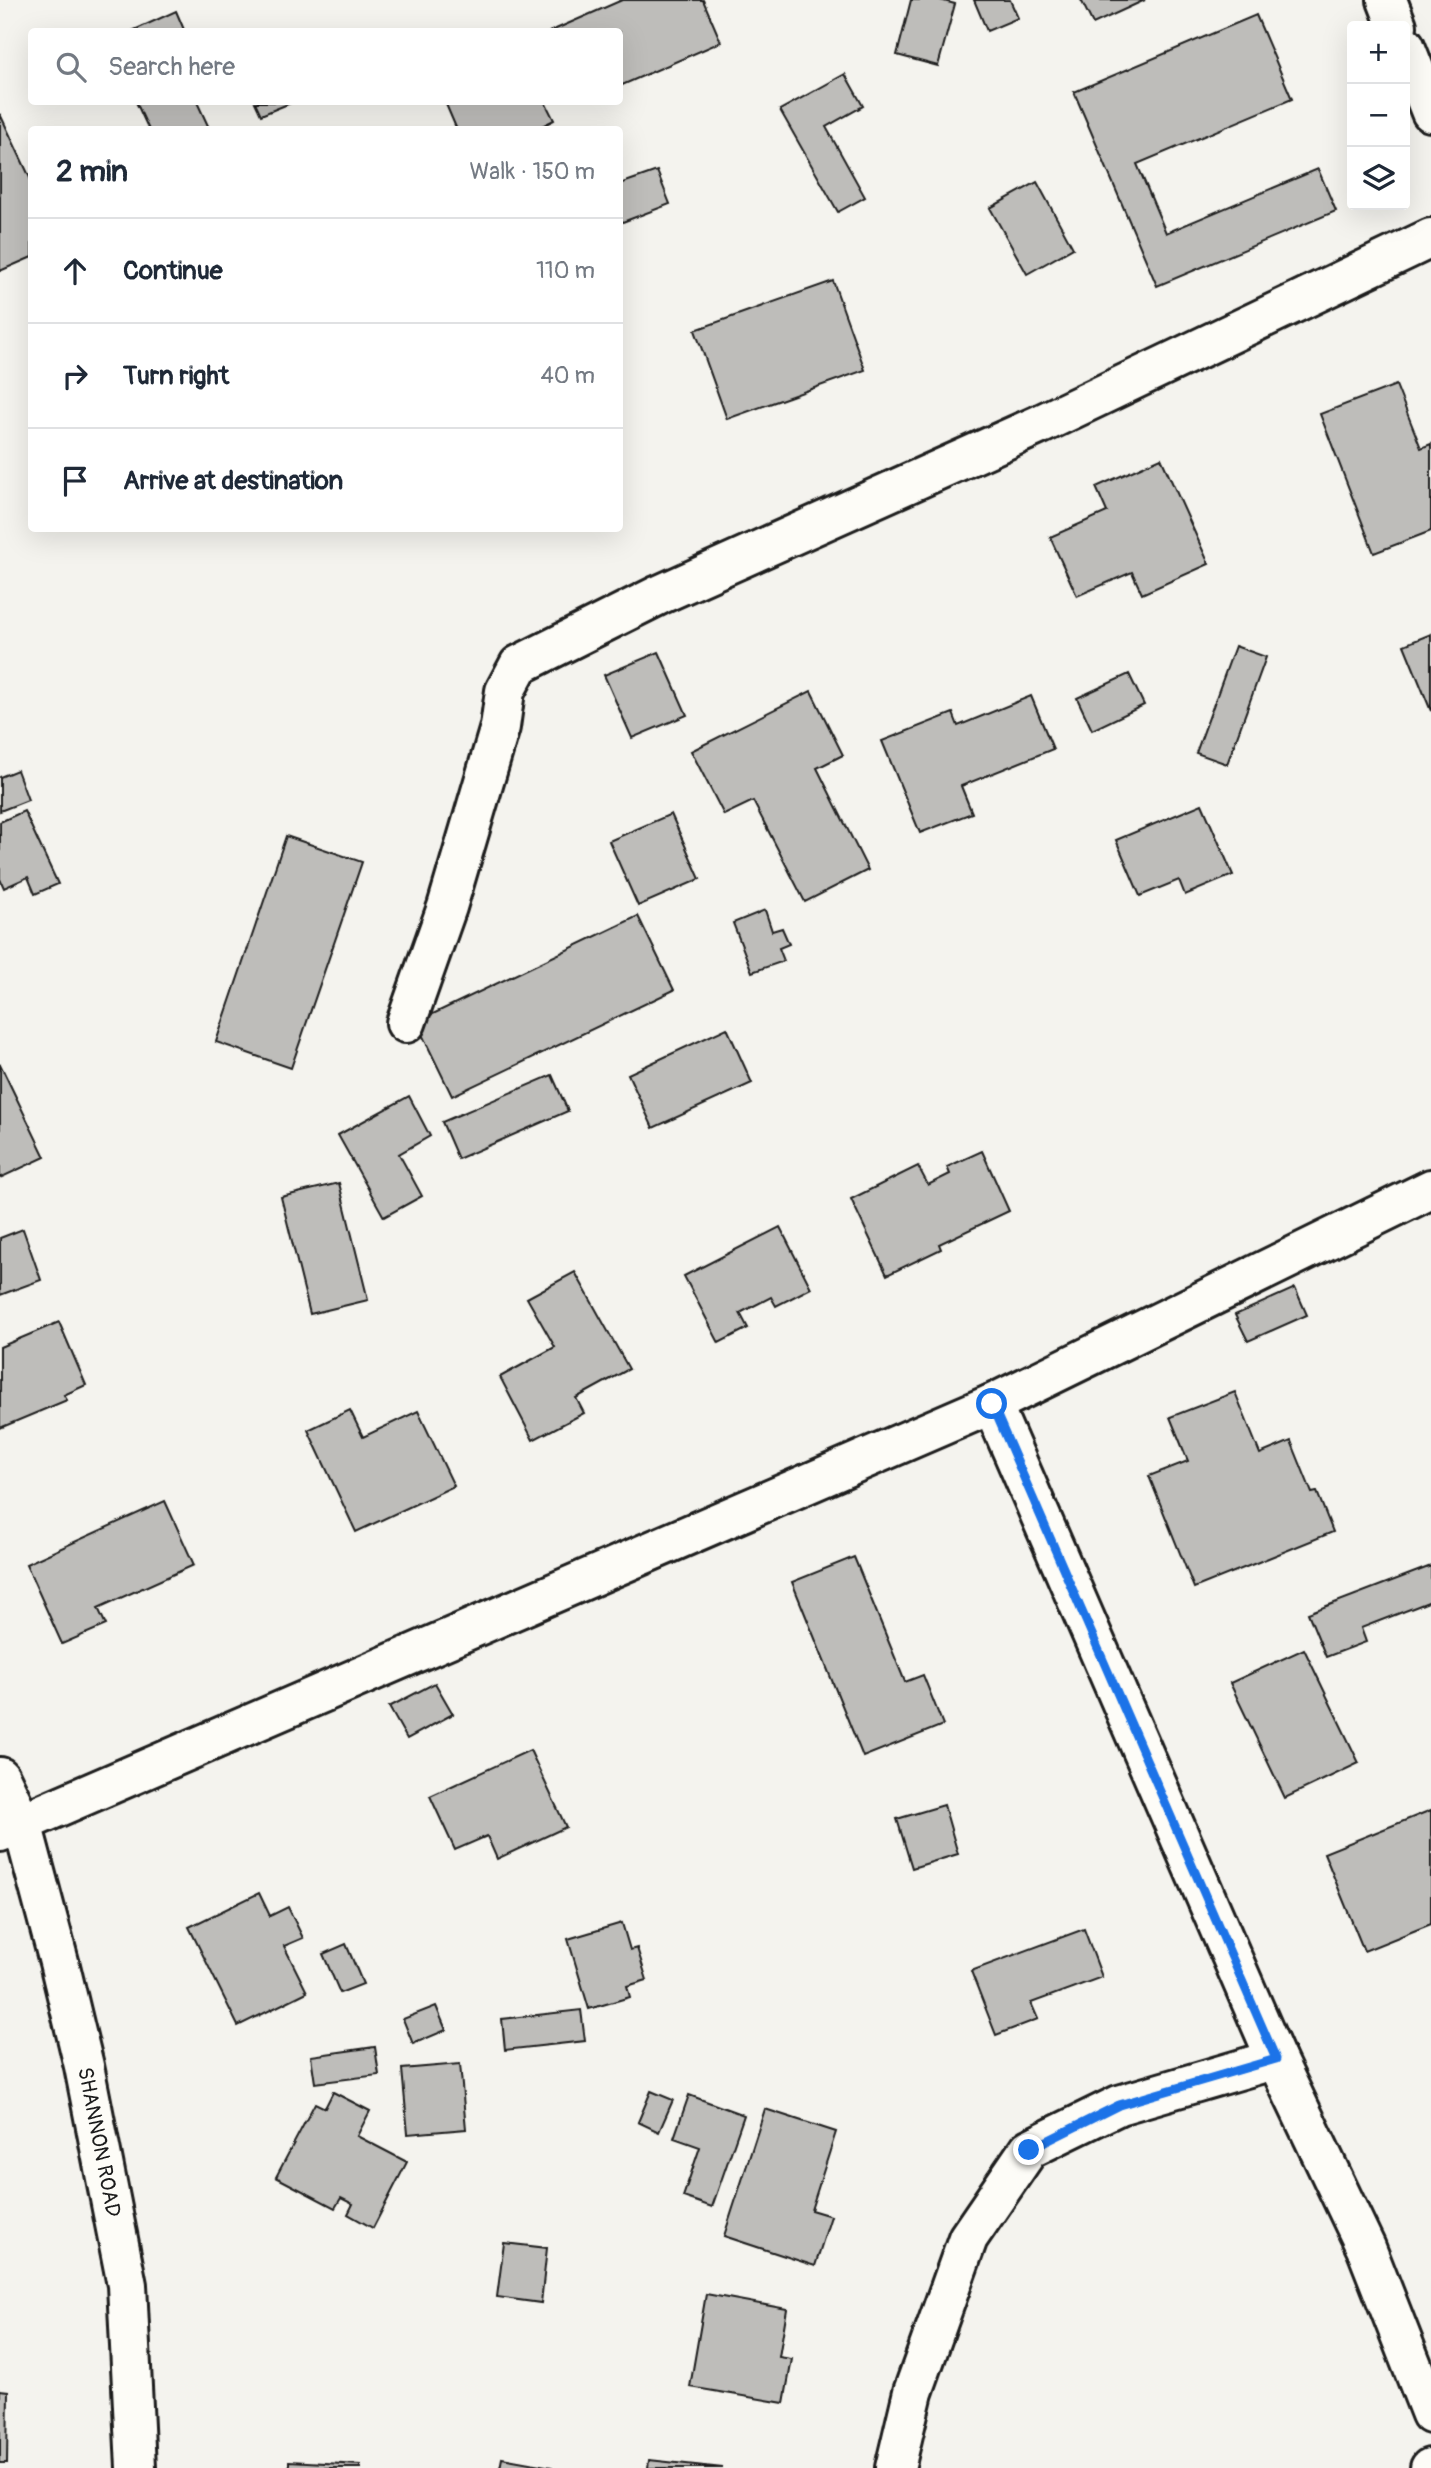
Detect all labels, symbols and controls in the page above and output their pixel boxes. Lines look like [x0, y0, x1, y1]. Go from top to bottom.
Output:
map controls [1347, 21, 1410, 210]
button: + [1347, 21, 1410, 84]
search box [28, 28, 623, 105]
icon: search [52, 48, 90, 86]
text: Search here [108, 51, 235, 83]
button: − [1347, 84, 1410, 147]
button: layers [1347, 147, 1410, 210]
text: 2 min [56, 153, 128, 190]
text: Walk · 150 m [470, 157, 595, 186]
icon: ahead [56, 252, 94, 290]
text: Continue [123, 255, 223, 287]
text: 110 m [536, 256, 595, 285]
icon: right [56, 357, 94, 395]
text: Turn right [123, 360, 229, 392]
text: 40 m [541, 361, 595, 390]
icon: arrive [56, 462, 94, 500]
text: Arrive at destination [123, 465, 343, 497]
route start [976, 1388, 1007, 1419]
street label: SHANNON ROAD [71, 2065, 127, 2219]
route end [1013, 2134, 1044, 2165]

